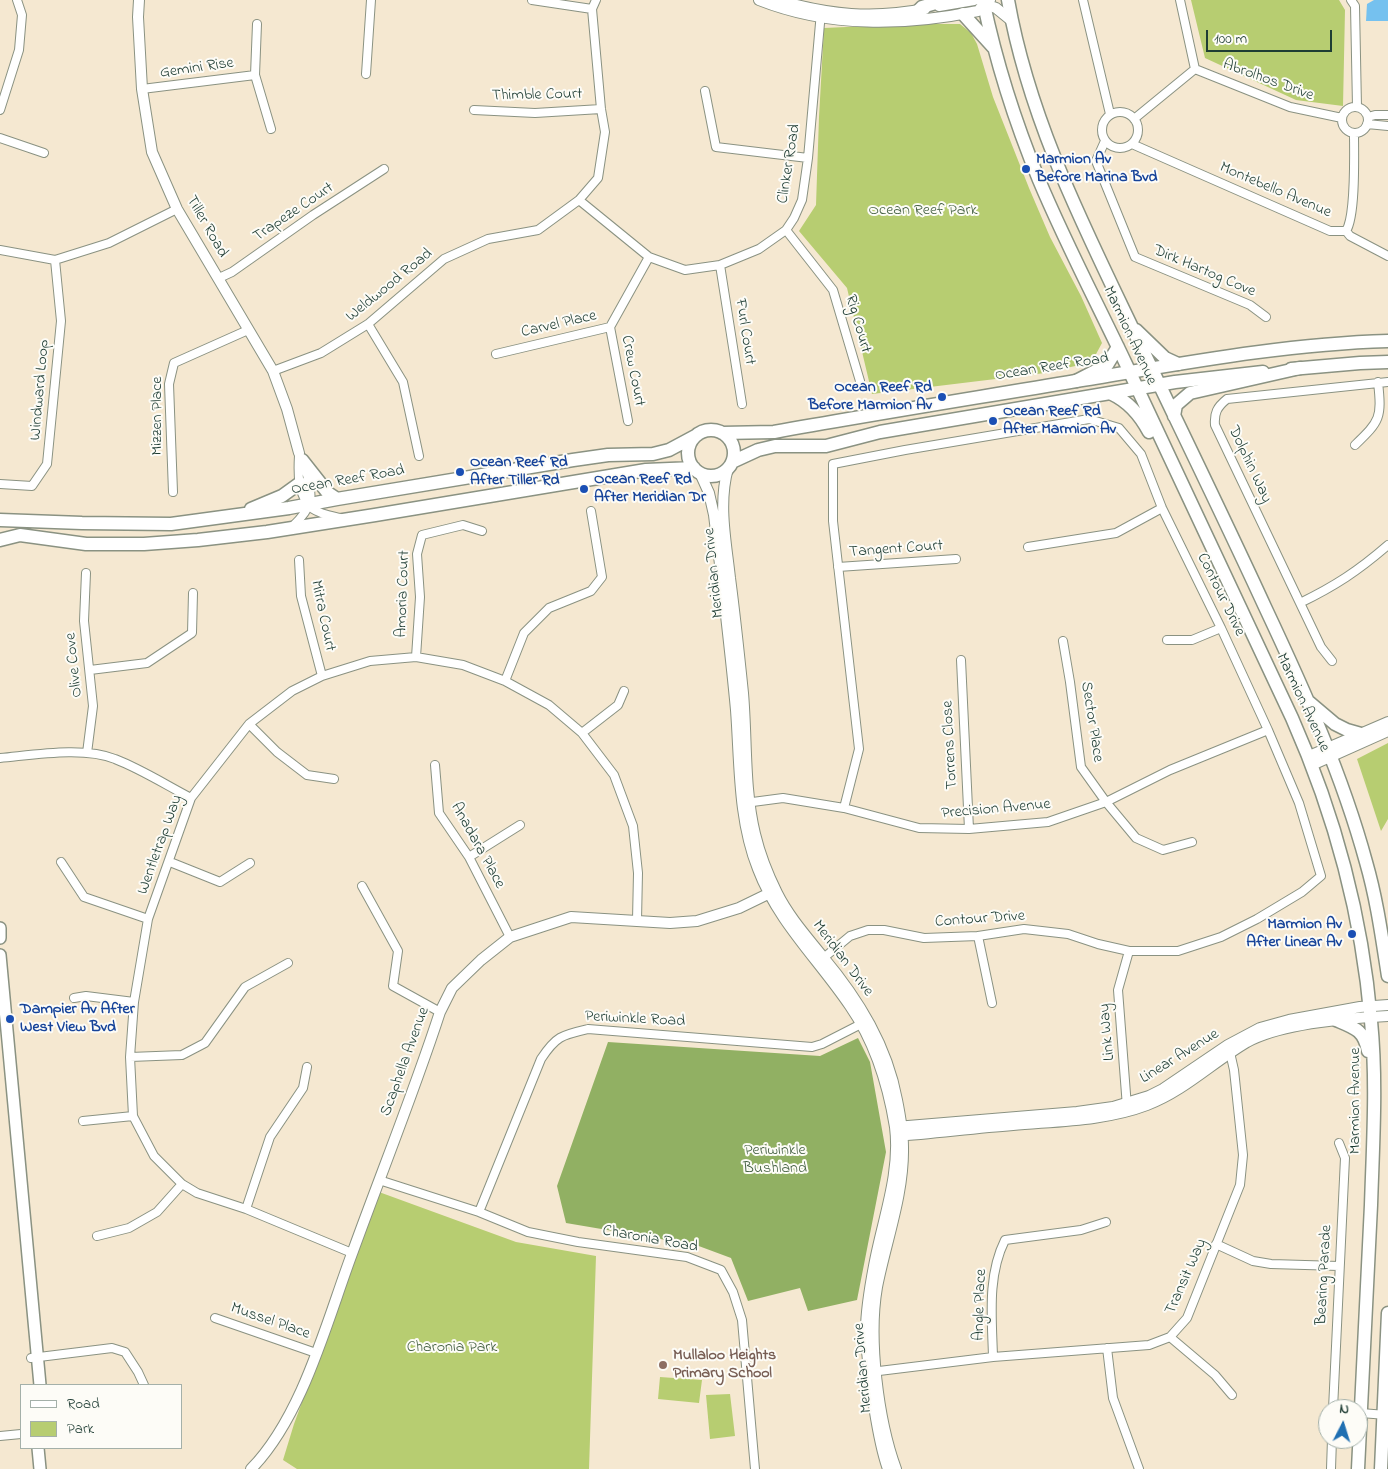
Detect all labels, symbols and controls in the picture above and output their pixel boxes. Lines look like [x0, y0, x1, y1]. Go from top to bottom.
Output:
scale bar [1208, 20, 1334, 52]
text: 100 m [1214, 28, 1247, 50]
street label: Gemini Rise [159, 54, 235, 84]
street label: Abrolhos Drive [1220, 56, 1316, 106]
street label: Thimble Court [492, 86, 582, 106]
street label: Clinker Road [774, 123, 806, 205]
place label: Marmion Av Before Marina Bvd [1036, 150, 1158, 188]
street label: Montebello Avenue [1216, 159, 1334, 223]
marker: Marmion Av Before Marina Bvd [1020, 163, 1032, 175]
street label: Trapeze Court [250, 179, 338, 247]
street label: Tiller Road [181, 193, 231, 261]
park label: Ocean Reef Park [869, 201, 977, 221]
street label: Dirk Hartog Cove [1150, 242, 1258, 302]
street label: Weldwood Road [343, 245, 437, 327]
street label: Marmion Avenue [1098, 284, 1160, 388]
street label: Rig Court [840, 293, 874, 355]
street label: Furl Court [729, 298, 759, 366]
street label: Carvel Place [519, 307, 599, 343]
street label: Crew Court [616, 334, 648, 408]
street label: Windward Loop [27, 339, 55, 441]
street label: Ocean Reef Road [994, 350, 1110, 386]
street label: Mizzen Place [148, 377, 168, 455]
place label: Ocean Reef Rd Before Marmion Av [808, 378, 932, 416]
marker: Ocean Reef Rd Before Marmion Av [936, 391, 948, 403]
place label: Ocean Reef Rd After Marmion Av [1003, 402, 1116, 440]
marker: Ocean Reef Rd After Marmion Av [987, 415, 999, 427]
street label: Dolphin Way [1223, 423, 1275, 507]
place label: Ocean Reef Rd After Tiller Rd [470, 453, 568, 491]
street label: Ocean Reef Road [290, 462, 406, 500]
marker: Ocean Reef Rd After Tiller Rd [454, 466, 466, 478]
place label: Ocean Reef Rd After Meridian Dr [594, 470, 706, 508]
marker: Ocean Reef Rd After Meridian Dr [578, 483, 590, 495]
street label: Meridian Drive [701, 527, 729, 619]
street label: Tangent Court [849, 537, 943, 563]
street label: Amoria Court [393, 550, 415, 638]
street label: Contour Drive [1192, 550, 1248, 640]
street label: Mitra Court [305, 579, 339, 653]
street label: Olive Cove [62, 632, 88, 698]
street label: Marmion Avenue [1271, 651, 1333, 755]
street label: Sector Place [1075, 680, 1107, 764]
street label: Torrens Close [939, 700, 963, 790]
street label: Wentletrap Way [134, 793, 188, 897]
street label: Precision Avenue [941, 796, 1051, 824]
street label: Anadara Place [445, 800, 509, 892]
street label: Contour Drive [934, 907, 1026, 933]
place label: Marmion Av After Linear Av [1246, 915, 1342, 953]
street label: Meridian Drive [807, 917, 877, 1001]
marker: Marmion Av After Linear Av [1346, 928, 1358, 940]
place label: Dampier Av After West View Bvd [20, 1000, 135, 1038]
street label: Link Way [1096, 1002, 1120, 1062]
street label: Scaphella Avenue [377, 1005, 435, 1119]
street label: Periwinkle Road [584, 1008, 686, 1032]
marker: Dampier Av After West View Bvd [4, 1013, 16, 1025]
street label: Linear Avenue [1137, 1025, 1223, 1089]
street label: Marmion Avenue [1346, 1048, 1366, 1154]
park label: Periwinkle Bushland [743, 1141, 807, 1179]
street label: Charonia Road [601, 1222, 699, 1258]
street label: Bearing Parade [1313, 1224, 1337, 1326]
street label: Transit Way [1162, 1236, 1212, 1318]
street label: Angle Place [970, 1269, 992, 1341]
street label: Mussel Place [228, 1299, 312, 1345]
street label: Meridian Drive [850, 1322, 878, 1414]
park label: Charonia Park [407, 1338, 497, 1358]
place label: Mullaloo Heights Primary School [673, 1346, 776, 1384]
marker: Mullaloo Heights Primary School [657, 1359, 669, 1371]
legend [20, 1384, 182, 1449]
text: Road [67, 1393, 100, 1415]
north arrow [1318, 1399, 1368, 1449]
text: N [1339, 1399, 1350, 1420]
text: Park [67, 1418, 94, 1440]

